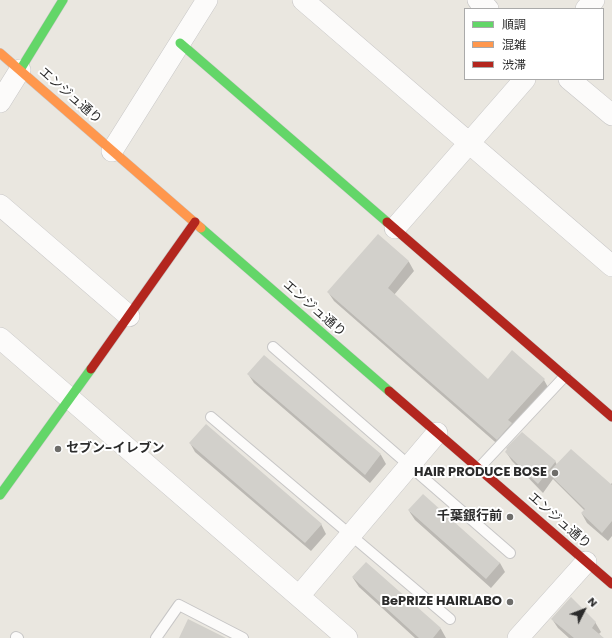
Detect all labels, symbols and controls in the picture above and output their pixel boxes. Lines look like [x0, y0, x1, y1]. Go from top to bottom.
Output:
legend [464, 8, 604, 80]
text: 順調 [502, 16, 526, 33]
text: 混雑 [502, 36, 526, 53]
text: 渋滞 [502, 56, 526, 73]
street label: エンジュ通り [35, 65, 105, 127]
street label: エンジュ通り [279, 278, 349, 340]
place label: セブン-イレブン [66, 441, 165, 457]
marker: セブン-イレブン [53, 444, 63, 454]
place label: HAIR PRODUCE BOSE [414, 465, 547, 481]
marker: HAIR PRODUCE BOSE [550, 468, 560, 478]
street label: エンジュ通り [524, 490, 594, 552]
place label: 千葉銀行前 [437, 509, 502, 525]
marker: 千葉銀行前 [505, 512, 515, 522]
north arrow [564, 590, 604, 630]
place label: BePRIZE HAIRLABO [382, 594, 502, 610]
text: N [584, 594, 602, 610]
marker: BePRIZE HAIRLABO [505, 597, 515, 607]

